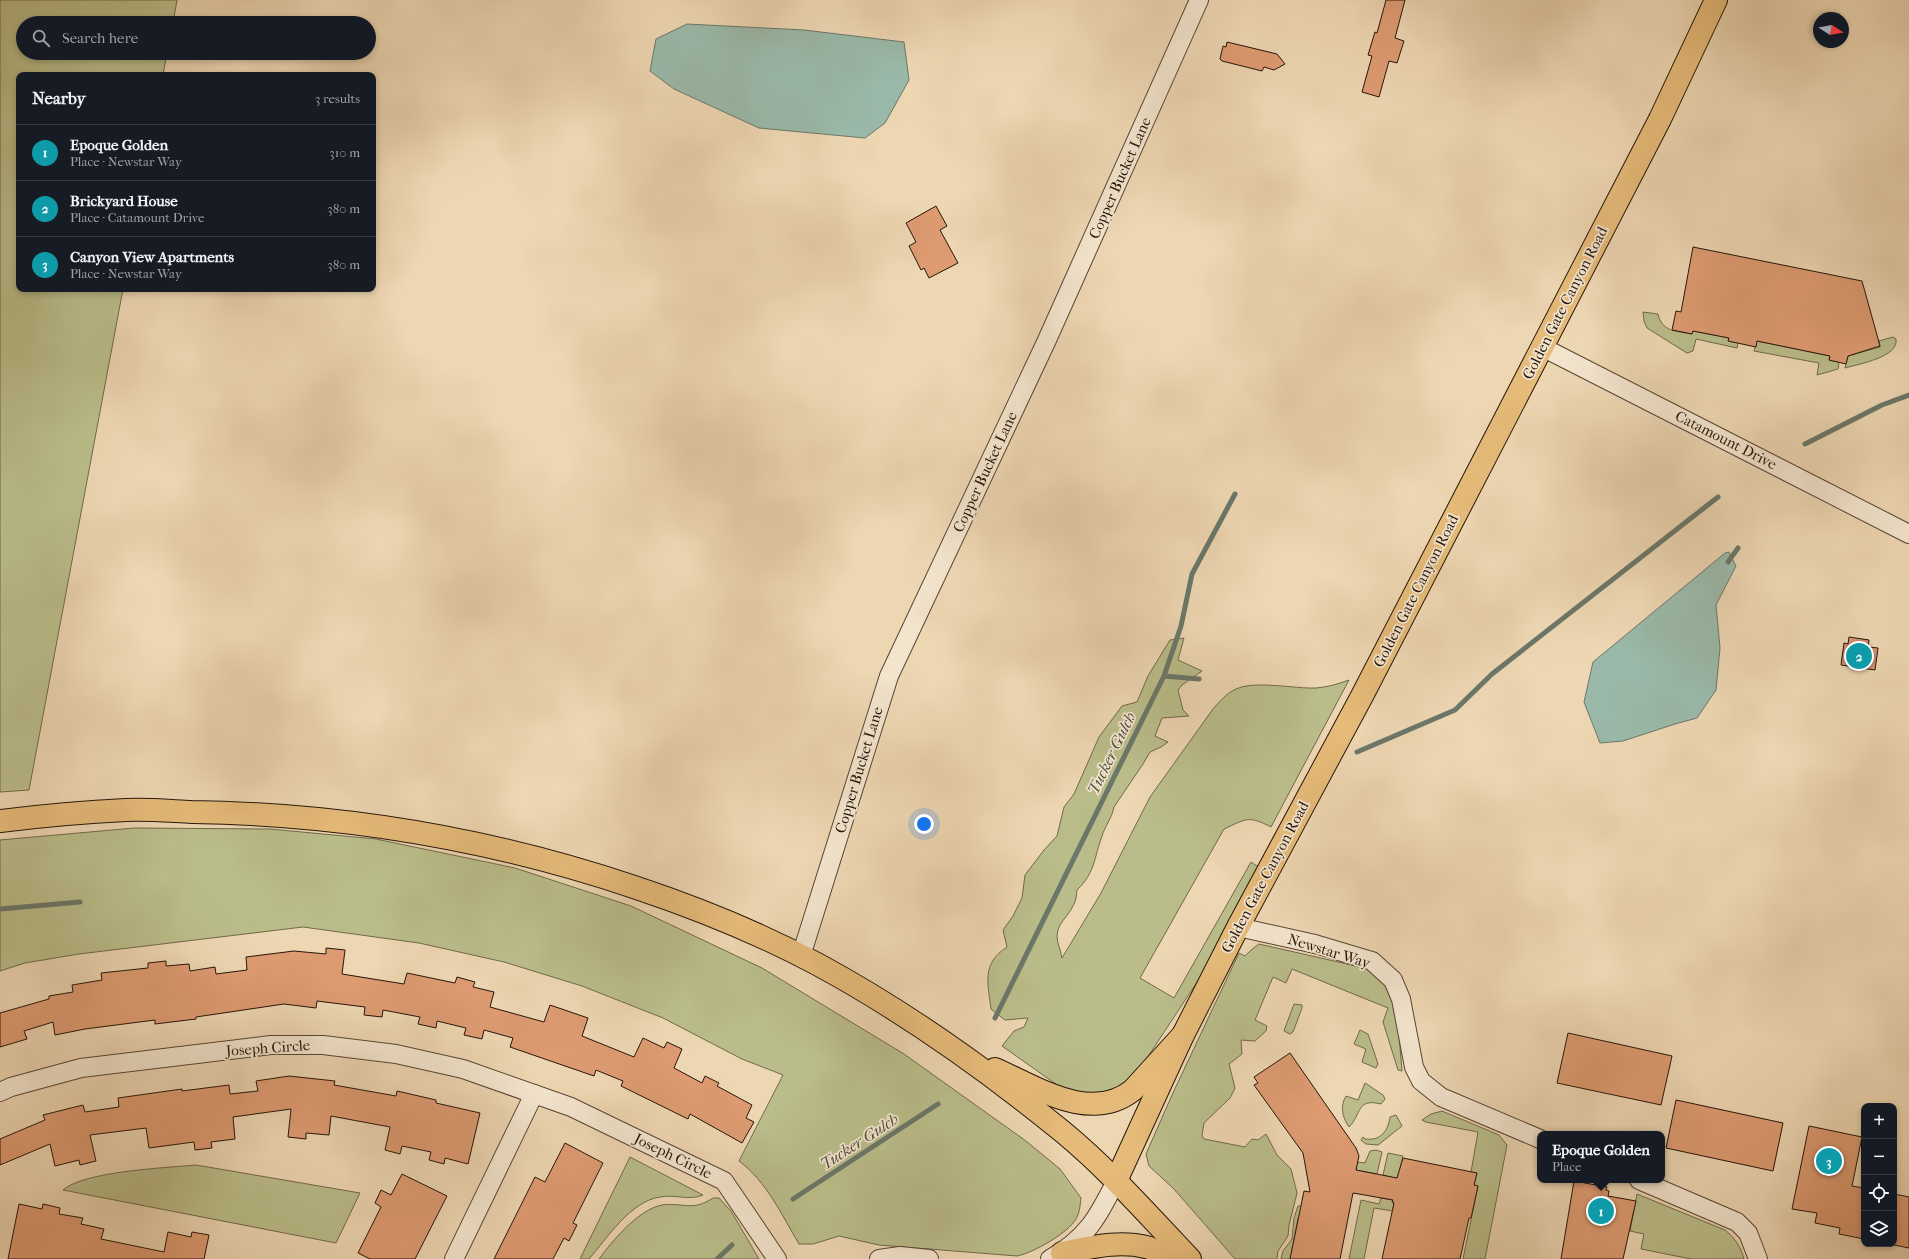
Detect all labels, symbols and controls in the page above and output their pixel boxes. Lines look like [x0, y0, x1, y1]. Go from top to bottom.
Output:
north arrow [1813, 12, 1849, 48]
search box [16, 16, 376, 60]
icon: search [30, 27, 52, 49]
text: Search here [62, 29, 138, 47]
text: Nearby [32, 88, 86, 108]
text: 3 results [315, 91, 360, 106]
street label: Copper Bucket Lane [1085, 114, 1155, 242]
text: Epoque Golden [70, 136, 168, 154]
text: 1 [43, 145, 47, 160]
text: 310 m [329, 145, 360, 160]
text: Place · Newstar Way [70, 154, 182, 169]
text: Brickyard House [70, 192, 178, 210]
text: 2 [42, 201, 48, 216]
text: 380 m [327, 201, 360, 216]
text: Place · Catamount Drive [70, 210, 204, 225]
street label: Golden Gate Canyon Road [1519, 223, 1612, 382]
text: Canyon View Apartments [70, 248, 234, 266]
text: 3 [42, 257, 48, 272]
text: 380 m [327, 257, 360, 272]
text: Place · Newstar Way [70, 266, 182, 281]
street label: Catamount Drive [1672, 407, 1780, 474]
street label: Copper Bucket Lane [949, 408, 1021, 535]
street label: Golden Gate Canyon Road [1370, 511, 1463, 670]
pin: 2 [1846, 641, 1872, 671]
street label: Copper Bucket Lane [831, 704, 887, 835]
water label: Tucker Gulch [1083, 709, 1139, 797]
street label: Golden Gate Canyon Road [1217, 797, 1313, 956]
your location [914, 814, 934, 834]
street label: Newstar Way [1286, 930, 1373, 972]
street label: Joseph Circle [224, 1036, 311, 1060]
map controls [1861, 1103, 1897, 1247]
button: + [1861, 1103, 1897, 1139]
water label: Tucker Gulch [817, 1109, 902, 1174]
street label: Joseph Circle [630, 1129, 715, 1183]
popup [1537, 1131, 1665, 1183]
button: − [1861, 1139, 1897, 1175]
text: Epoque Golden [1552, 1141, 1650, 1159]
pin: 3 [1816, 1146, 1842, 1176]
text: Place [1552, 1159, 1582, 1174]
button: locate [1861, 1175, 1897, 1211]
pin: 1 [1588, 1196, 1614, 1226]
button: layers [1861, 1211, 1897, 1247]

